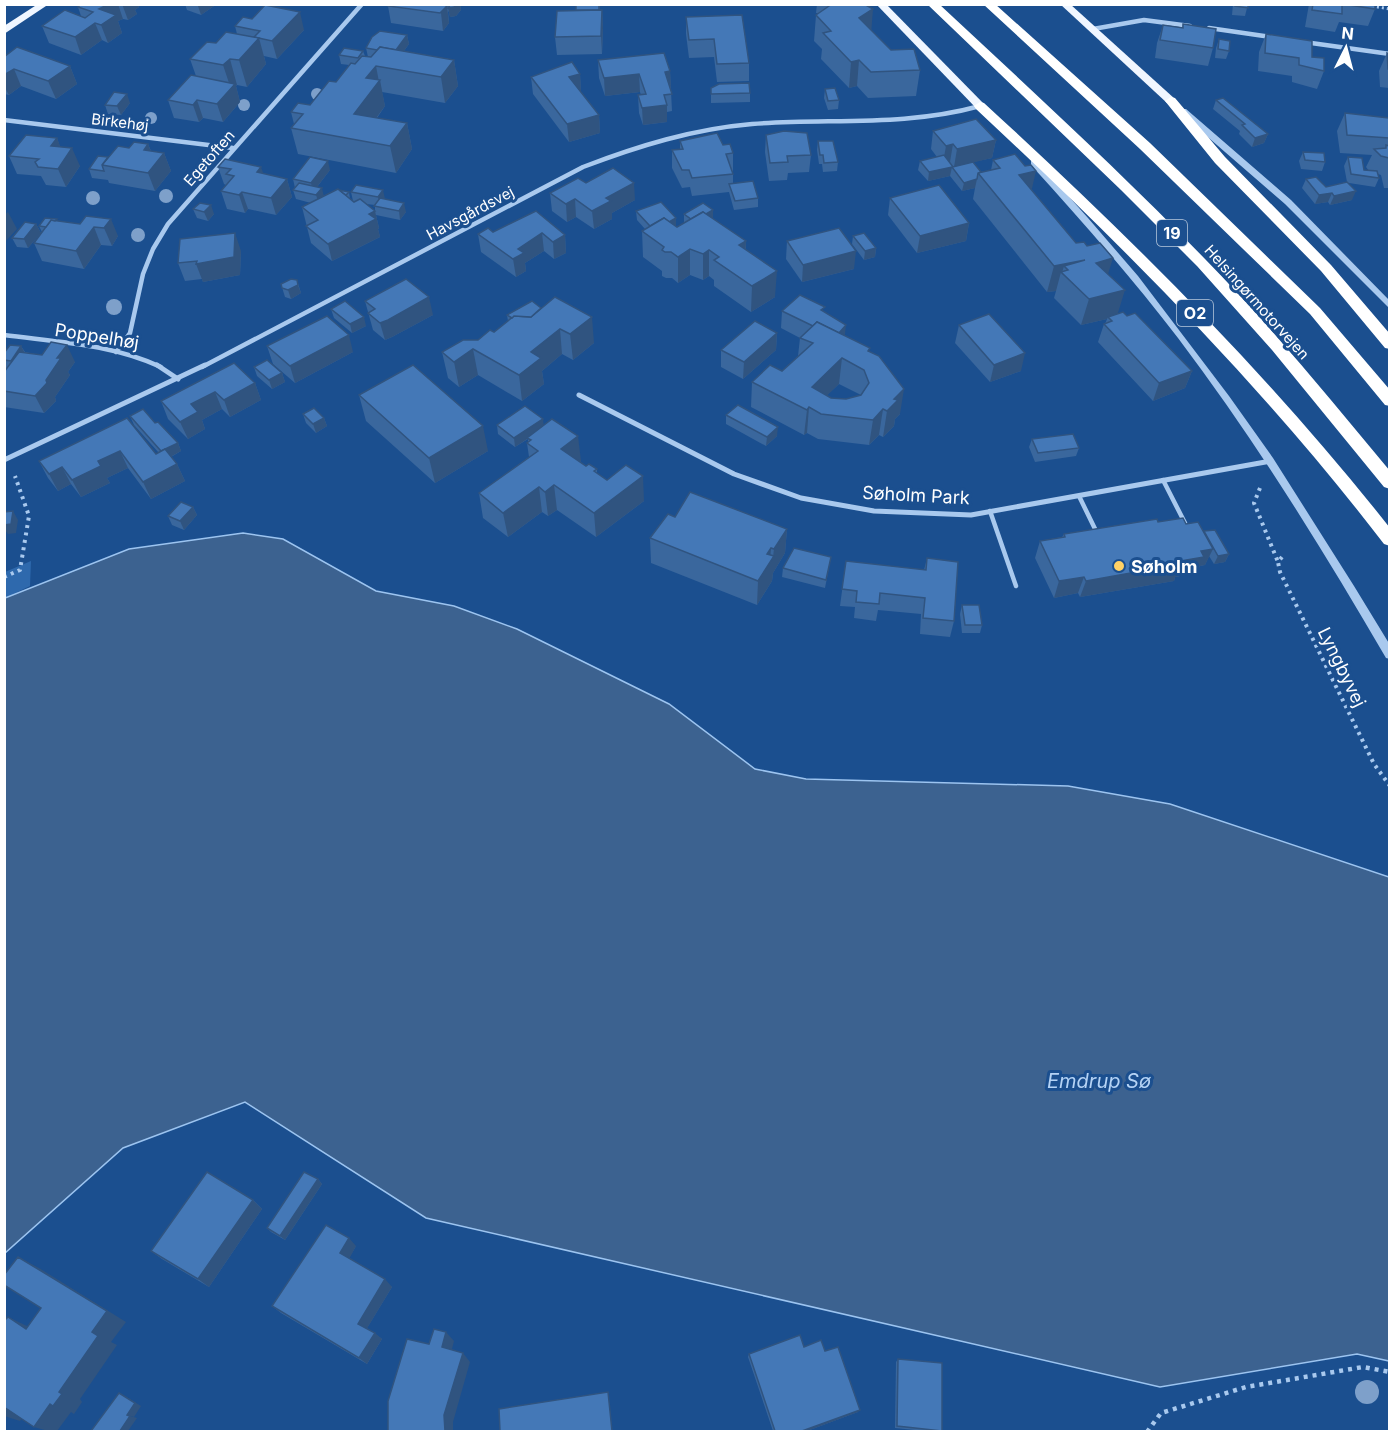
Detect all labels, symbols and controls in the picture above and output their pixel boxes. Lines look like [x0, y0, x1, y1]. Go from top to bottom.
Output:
north arrow [1316, 18, 1376, 78]
text: N [1340, 22, 1355, 44]
street label: Birkehøj [90, 109, 150, 135]
street label: Egetoften [179, 126, 239, 190]
street label: Havsgårdsvej [423, 182, 517, 244]
road number: 19 [1157, 220, 1187, 246]
street label: Helsingørmotorvejen [1200, 241, 1314, 363]
road number: O2 [1177, 300, 1213, 326]
street label: Poppelhøj [53, 319, 141, 353]
street label: Søholm Park [862, 482, 970, 508]
place label: Søholm [1131, 556, 1197, 577]
marker: Søholm [1112, 559, 1126, 573]
street label: Lyngbyvej [1314, 624, 1370, 710]
water label: Emdrup Sø [1047, 1069, 1151, 1093]

